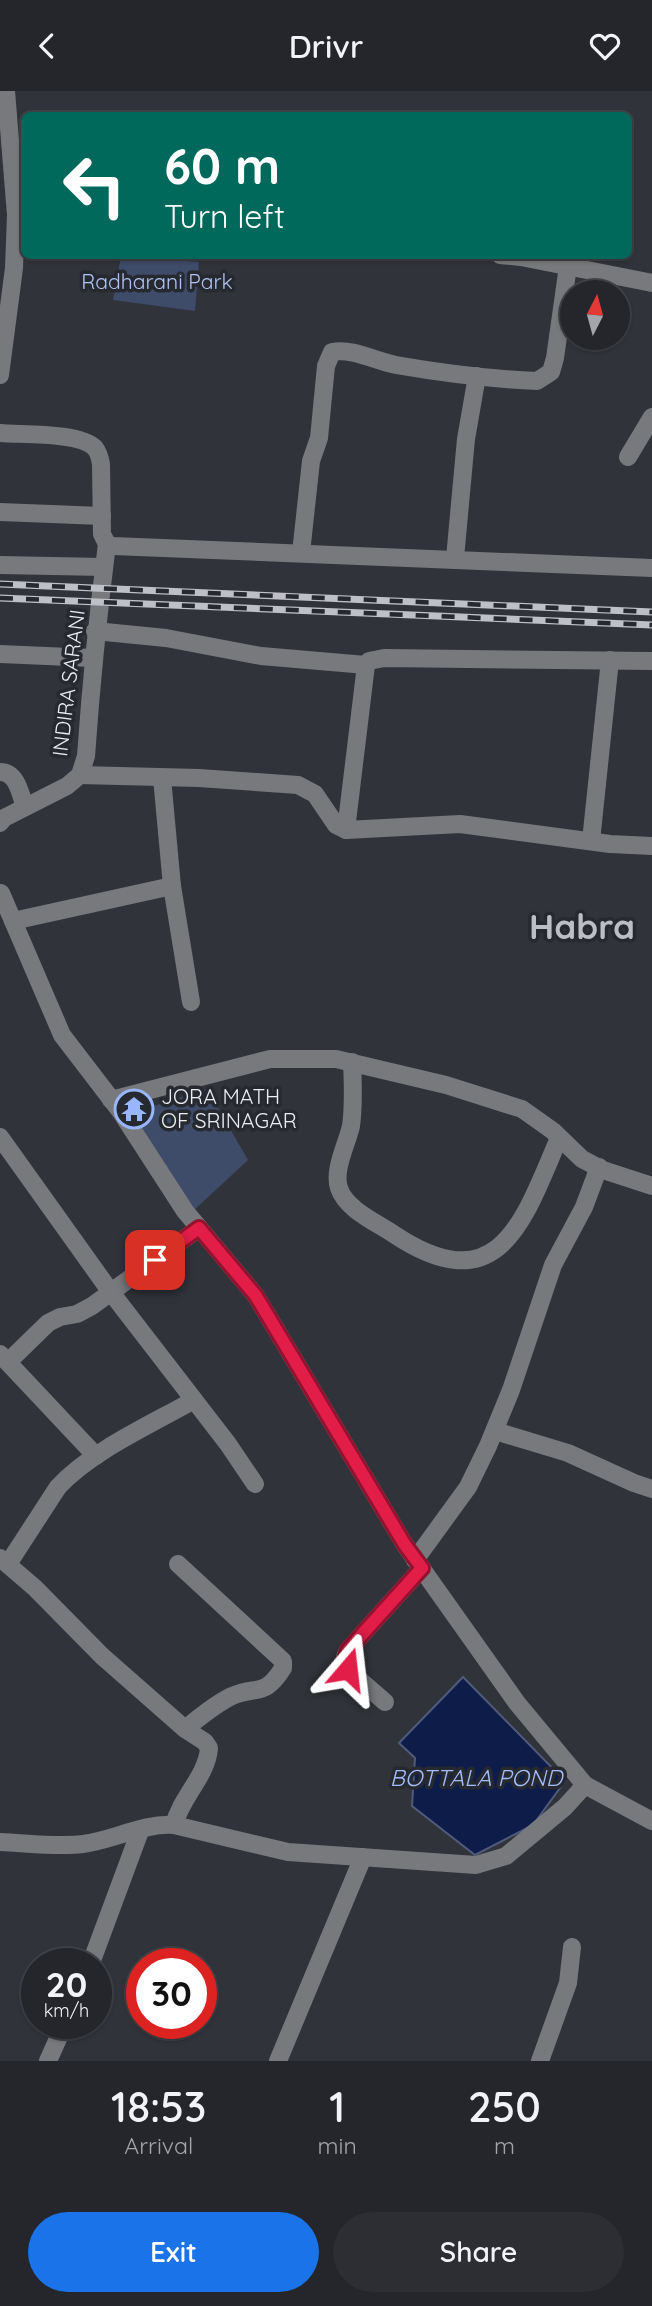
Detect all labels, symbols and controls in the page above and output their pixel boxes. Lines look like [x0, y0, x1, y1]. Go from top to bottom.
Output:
text: Drivr [289, 26, 363, 66]
icon: back [28, 27, 66, 65]
icon: heart [586, 27, 624, 65]
text: 60 m [164, 135, 280, 196]
icon: left [49, 140, 140, 231]
text: Turn left [164, 196, 285, 236]
park label: Radharani Park [81, 268, 233, 294]
north arrow [560, 280, 630, 350]
map controls [560, 280, 630, 350]
street label: INDIRA SARANI [46, 608, 90, 758]
district label: Habra [529, 904, 635, 948]
place label: JORA MATH OF SRINAGAR [161, 1083, 297, 1133]
temple icon: JORA MATH OF SRINAGAR [113, 1088, 155, 1130]
pin [125, 1230, 185, 1290]
icon: arrive [136, 1241, 174, 1279]
position arrow [311, 1632, 385, 1706]
water label: BOTTALA POND [390, 1763, 564, 1792]
speed limit sign: 30 [126, 1948, 217, 2039]
text: 20 [46, 1962, 87, 2006]
text: km/h [44, 1999, 89, 2022]
text: 18:53 [111, 2080, 206, 2133]
text: 1 [329, 2080, 345, 2133]
text: 250 [468, 2080, 541, 2133]
text: Arrival [124, 2131, 193, 2160]
text: min [318, 2131, 357, 2160]
text: m [494, 2131, 515, 2160]
button: Exit [28, 2212, 319, 2292]
button: Share [333, 2212, 624, 2292]

